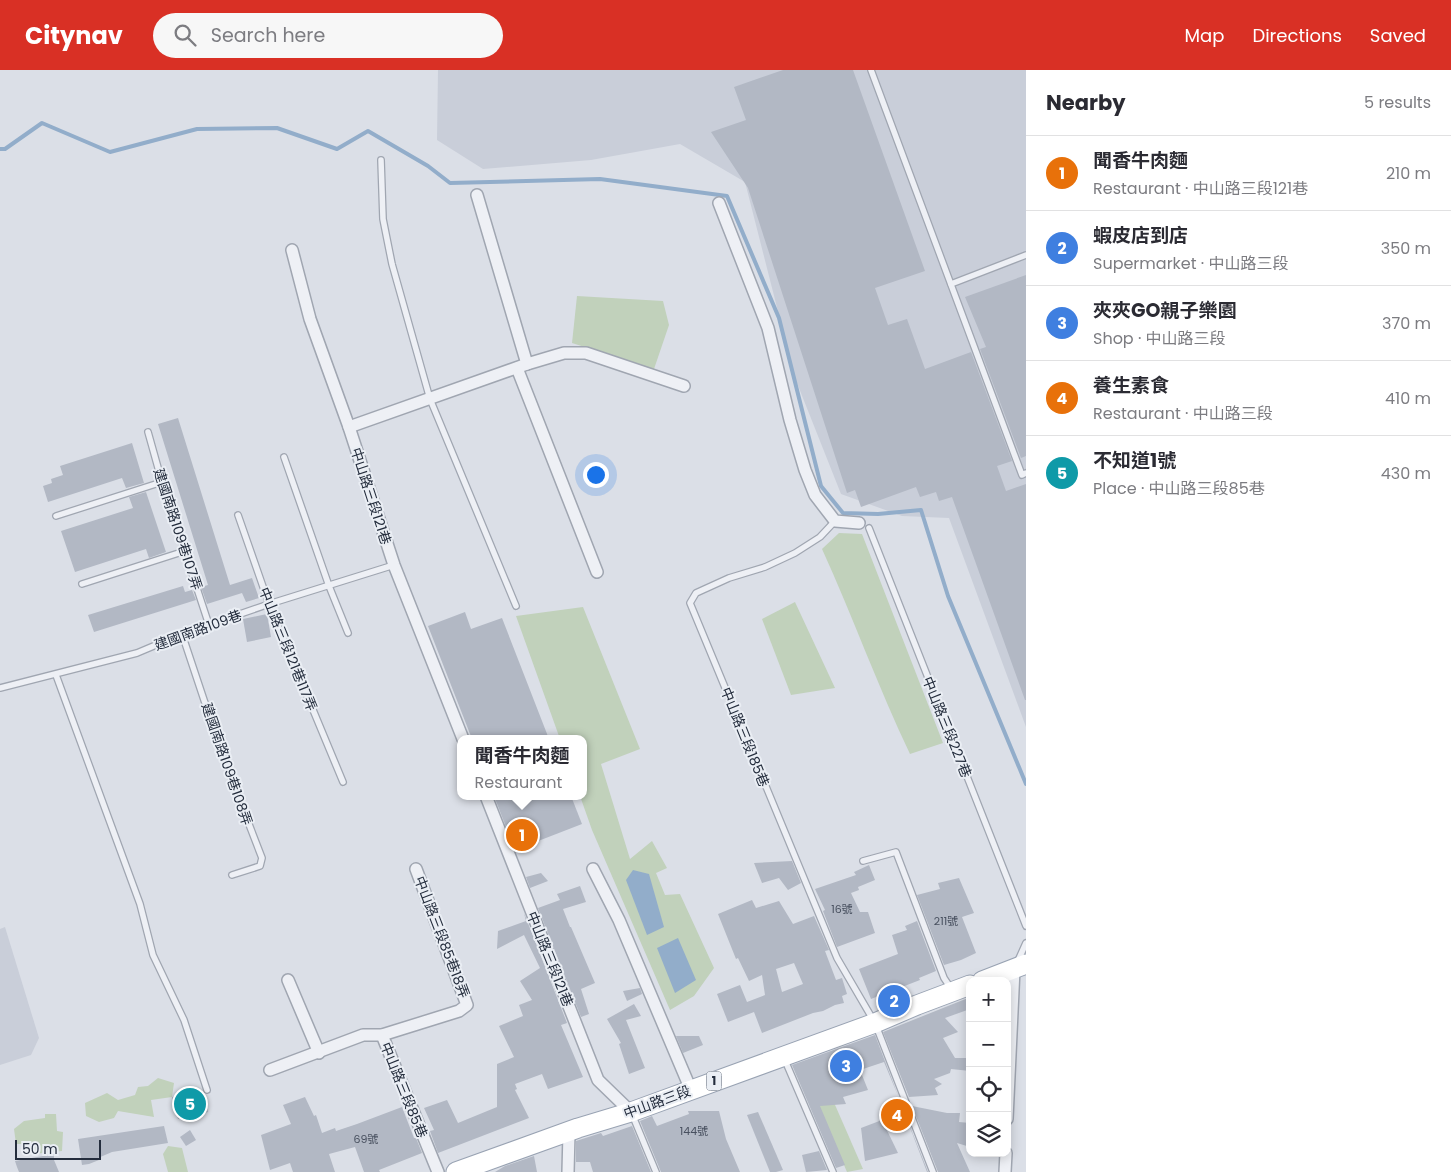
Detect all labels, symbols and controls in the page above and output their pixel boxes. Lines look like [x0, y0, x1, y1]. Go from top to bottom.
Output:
search box [153, 13, 503, 58]
text: Citynav [25, 19, 123, 52]
icon: search [171, 21, 199, 49]
text: Search here [211, 22, 325, 49]
text: Map [1185, 23, 1224, 48]
text: Directions [1252, 23, 1342, 48]
text: Saved [1370, 23, 1426, 48]
text: Nearby [1046, 88, 1126, 117]
text: 5 results [1364, 91, 1431, 114]
text: 聞香牛肉麵 [1093, 147, 1188, 174]
text: 1 [1059, 162, 1065, 185]
text: 210 m [1386, 162, 1431, 185]
text: Restaurant · 中山路三段121巷 [1093, 177, 1308, 200]
text: 蝦皮店到店 [1093, 222, 1188, 249]
text: 2 [1057, 237, 1067, 260]
text: 350 m [1381, 237, 1431, 260]
text: Supermarket · 中山路三段 [1093, 252, 1289, 275]
text: 夾夾GO親子樂園 [1093, 297, 1236, 324]
text: 3 [1057, 312, 1067, 335]
text: 370 m [1382, 312, 1431, 335]
text: Shop · 中山路三段 [1093, 327, 1226, 350]
text: 養生素食 [1093, 372, 1169, 399]
text: 4 [1057, 387, 1067, 410]
text: 410 m [1385, 387, 1431, 410]
text: Restaurant · 中山路三段 [1093, 402, 1273, 425]
street label: 中山路三段121巷 [346, 445, 396, 547]
text: 不知道1號 [1093, 447, 1176, 474]
your location [583, 462, 609, 488]
text: 5 [1057, 462, 1067, 485]
text: 430 m [1381, 462, 1431, 485]
street label: 建國南路109巷107弄 [149, 466, 207, 592]
text: Place · 中山路三段85巷 [1093, 477, 1265, 500]
street label: 中山路三段121巷117弄 [254, 584, 322, 714]
street label: 建國南路109巷 [151, 605, 245, 655]
street label: 中山路三段227巷 [918, 673, 976, 781]
street label: 中山路三段185巷 [716, 684, 774, 790]
street label: 建國南路109巷108弄 [197, 700, 257, 828]
popup [457, 735, 587, 800]
text: 聞香牛肉麵 [474, 742, 570, 769]
text: Restaurant [474, 771, 562, 794]
pin: 1 [506, 816, 538, 854]
street label: 中山路三段85巷18弄 [410, 873, 474, 1001]
house number: 16號 [831, 901, 853, 917]
street label: 中山路三段121巷 [522, 908, 578, 1010]
house number: 211號 [934, 913, 958, 929]
map controls [966, 977, 1011, 1157]
button: + [966, 977, 1011, 1022]
pin: 2 [878, 982, 910, 1020]
button: − [966, 1022, 1011, 1067]
street label: 中山路三段85巷 [376, 1039, 432, 1141]
pin: 3 [830, 1047, 862, 1085]
button: locate [966, 1067, 1011, 1112]
road number: 1 [706, 1071, 722, 1090]
street label: 中山路三段 [621, 1081, 693, 1123]
pin: 5 [174, 1085, 206, 1123]
pin: 4 [881, 1096, 913, 1134]
button: layers [966, 1112, 1011, 1157]
house number: 144號 [680, 1123, 708, 1139]
house number: 69號 [354, 1131, 378, 1147]
scale bar [15, 1137, 101, 1160]
text: 50 m [22, 1139, 58, 1159]

